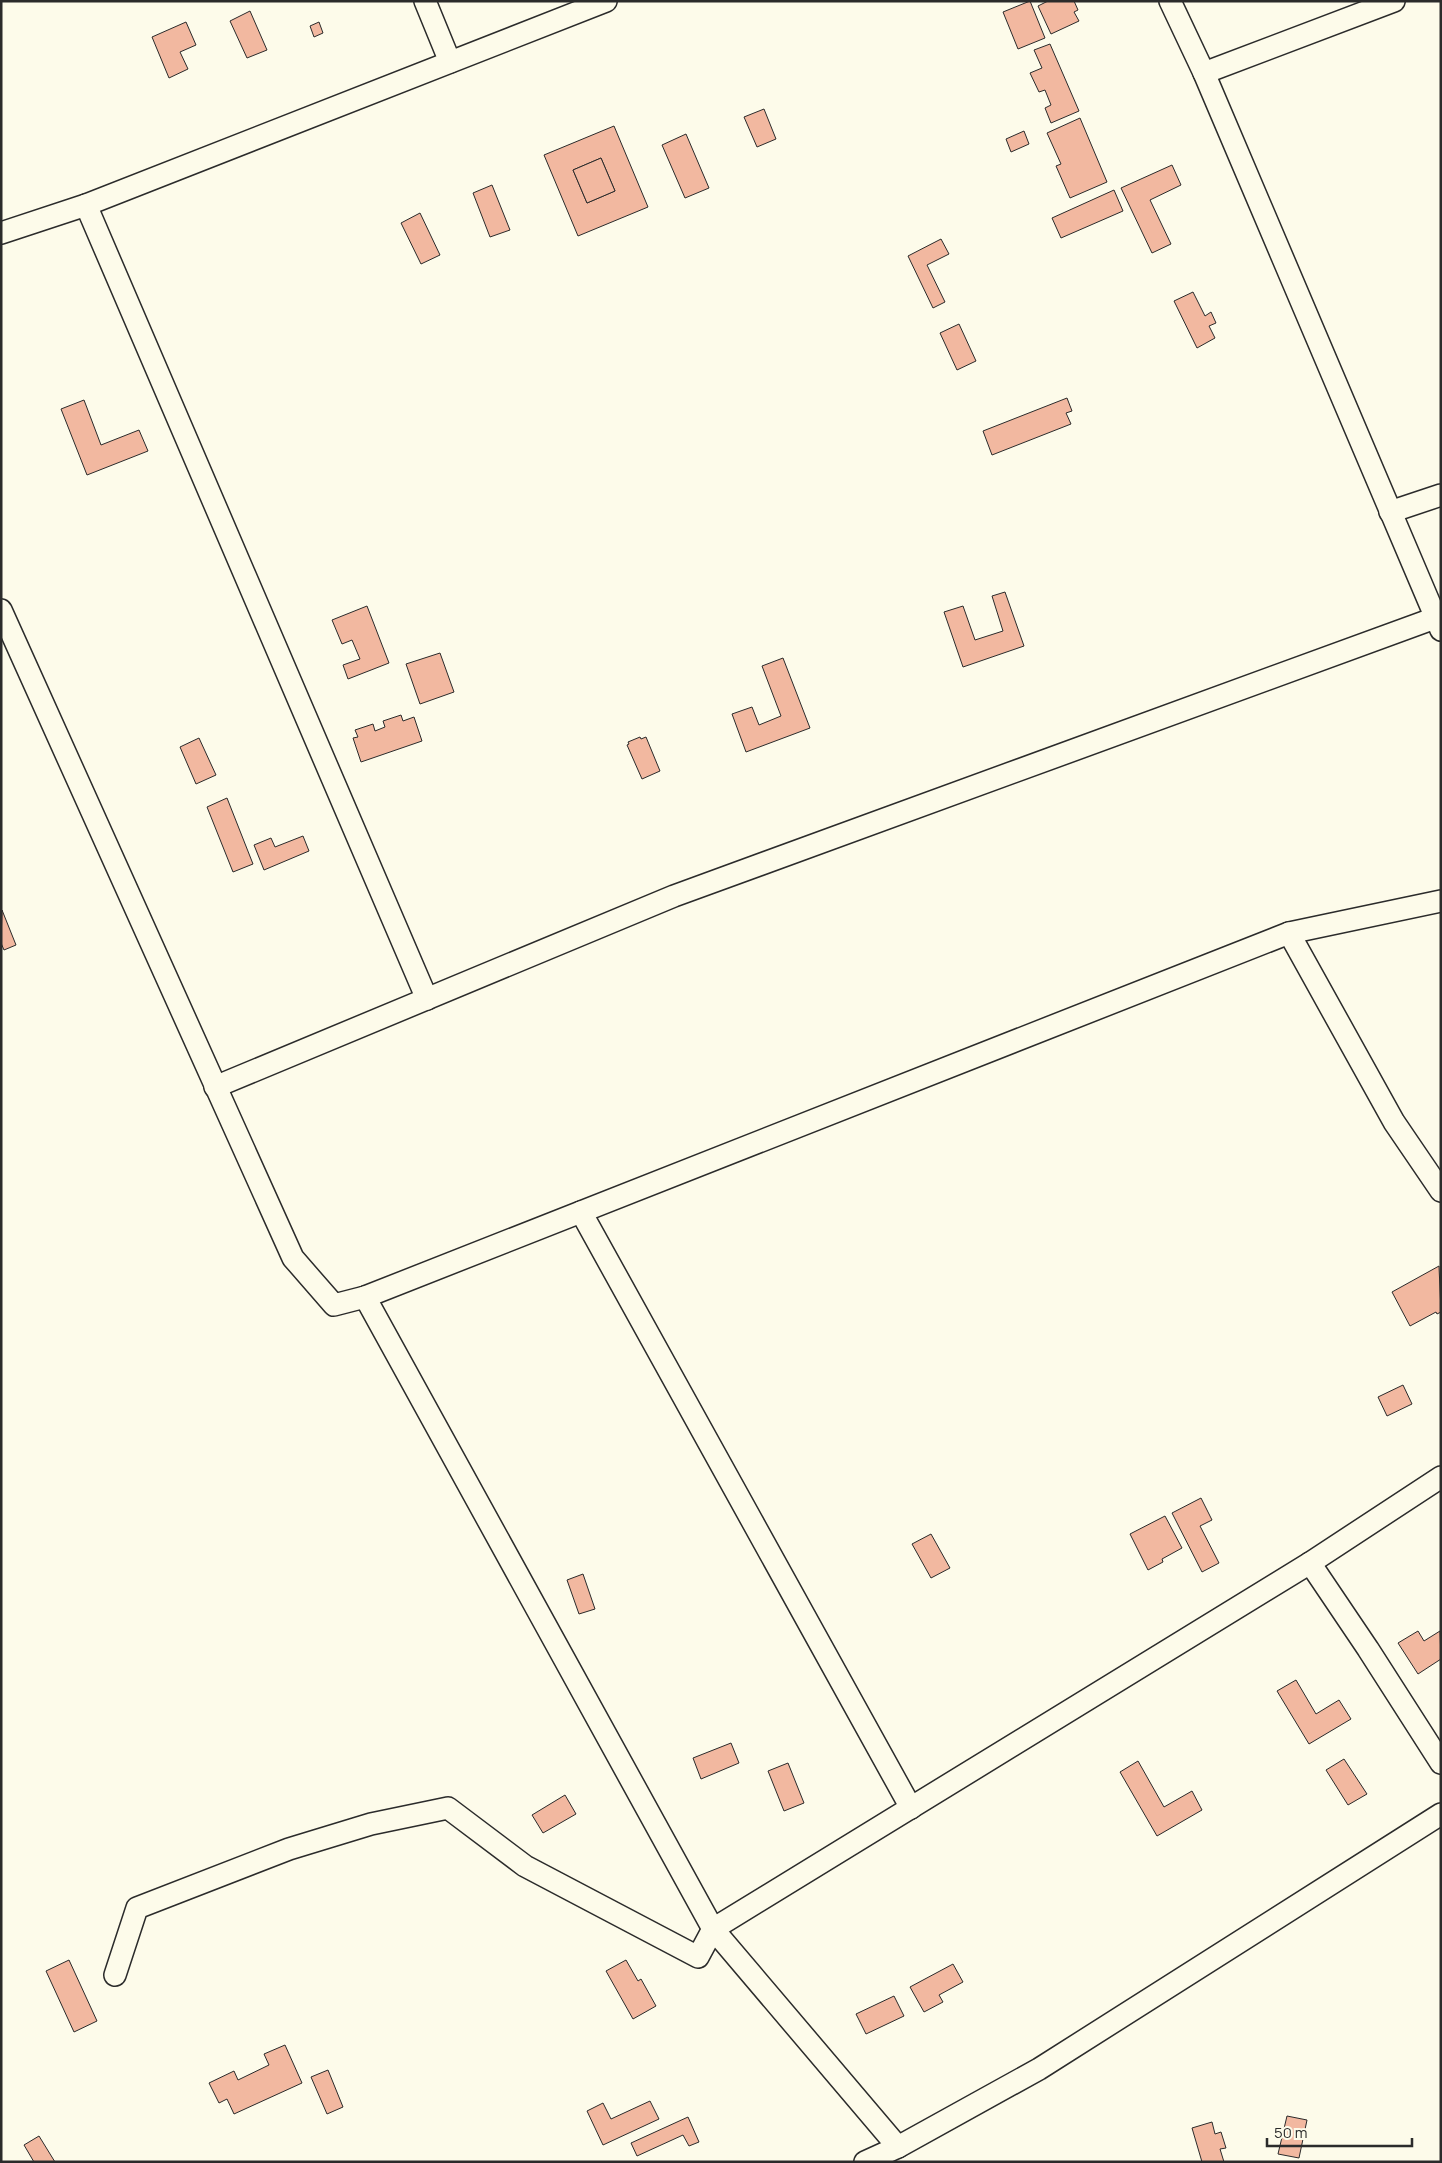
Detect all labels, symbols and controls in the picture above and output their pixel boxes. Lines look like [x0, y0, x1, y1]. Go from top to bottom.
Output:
scale bar [1267, 2116, 1412, 2148]
text: 50 m [1274, 2122, 1308, 2143]

